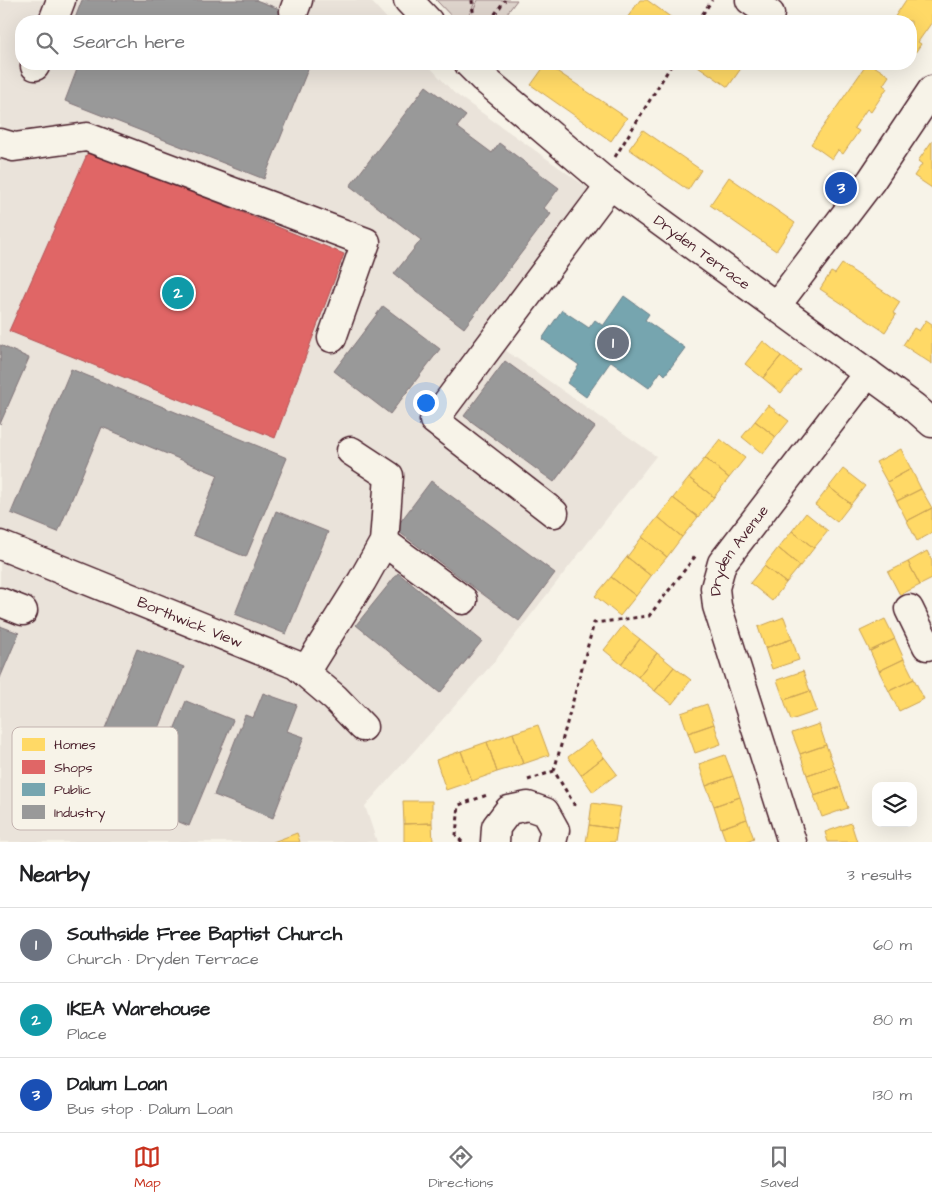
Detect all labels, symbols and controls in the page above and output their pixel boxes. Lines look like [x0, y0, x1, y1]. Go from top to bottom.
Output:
search box [15, 15, 917, 70]
icon: search [33, 29, 61, 57]
text: Search here [73, 29, 185, 56]
pin: 3 [825, 169, 857, 207]
street label: Dryden Terrace [649, 210, 754, 295]
pin: 2 [162, 274, 194, 312]
pin: 1 [597, 324, 629, 362]
your location [413, 390, 439, 416]
street label: Dryden Avenue [705, 501, 774, 597]
street label: Borthwick View [134, 592, 246, 653]
legend [12, 727, 178, 830]
text: Homes [54, 735, 96, 755]
text: Shops [54, 758, 93, 778]
text: Public [54, 780, 91, 800]
map controls [872, 782, 917, 827]
button: layers [872, 782, 917, 827]
text: Industry [54, 803, 106, 823]
text: Nearby [20, 860, 90, 889]
text: 3 results [847, 864, 912, 886]
text: Southside Free Baptist Church [67, 921, 342, 948]
text: 1 [35, 934, 37, 956]
text: 60 m [873, 934, 912, 956]
text: Church · Dryden Terrace [67, 948, 259, 970]
text: IKEA Warehouse [67, 996, 210, 1023]
text: 2 [31, 1009, 41, 1031]
text: 80 m [873, 1009, 912, 1031]
text: Place [67, 1023, 107, 1045]
text: Dalum Loan [67, 1071, 167, 1098]
text: 3 [32, 1084, 40, 1106]
text: 130 m [873, 1084, 912, 1106]
text: Bus stop · Dalum Loan [67, 1098, 233, 1120]
tab: Map [133, 1143, 161, 1193]
tab: Directions [428, 1143, 493, 1193]
tab: Saved [760, 1143, 799, 1193]

